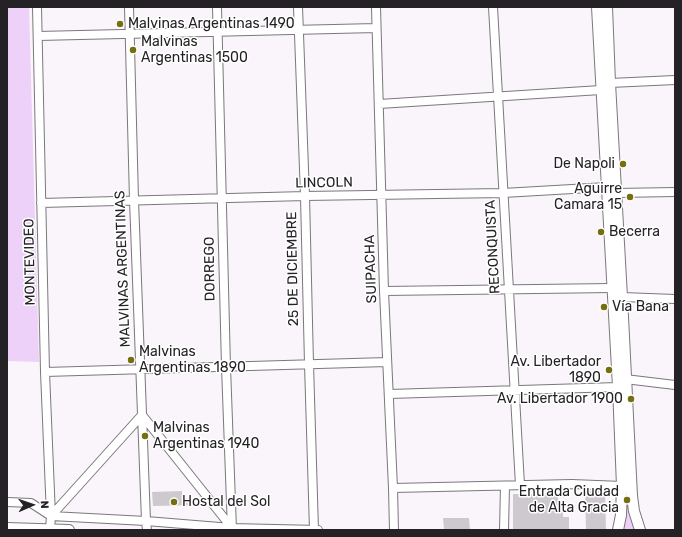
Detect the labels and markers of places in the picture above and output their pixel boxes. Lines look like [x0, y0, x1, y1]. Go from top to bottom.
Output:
place label: Malvinas Argentinas 1490 [128, 16, 295, 32]
marker: Malvinas Argentinas 1490 [115, 19, 125, 29]
place label: Malvinas Argentinas 1500 [141, 34, 248, 66]
marker: Malvinas Argentinas 1500 [128, 45, 138, 55]
place label: De Napoli [553, 156, 615, 172]
marker: De Napoli [618, 159, 628, 169]
place label: Aguirre Camara 15 [554, 181, 622, 214]
marker: Aguirre Camara 15 [625, 192, 635, 202]
place label: Becerra [609, 224, 660, 240]
marker: Becerra [596, 227, 606, 237]
place label: Vía Bana [612, 299, 669, 315]
marker: Vía Bana [599, 302, 609, 312]
place label: Malvinas Argentinas 1890 [139, 344, 246, 376]
place label: Av. Libertador 1890 [510, 354, 601, 386]
marker: Malvinas Argentinas 1890 [126, 355, 136, 365]
marker: Av. Libertador 1890 [604, 365, 614, 375]
place label: Av. Libertador 1900 [497, 391, 623, 407]
marker: Av. Libertador 1900 [626, 394, 636, 404]
place label: Malvinas Argentinas 1940 [153, 420, 259, 452]
marker: Malvinas Argentinas 1940 [140, 431, 150, 441]
place label: Entrada Ciudad de Alta Gracia [519, 484, 619, 516]
place label: Hostal del Sol [182, 494, 270, 510]
marker: Entrada Ciudad de Alta Gracia [622, 495, 632, 505]
marker: Hostal del Sol [169, 497, 179, 507]

